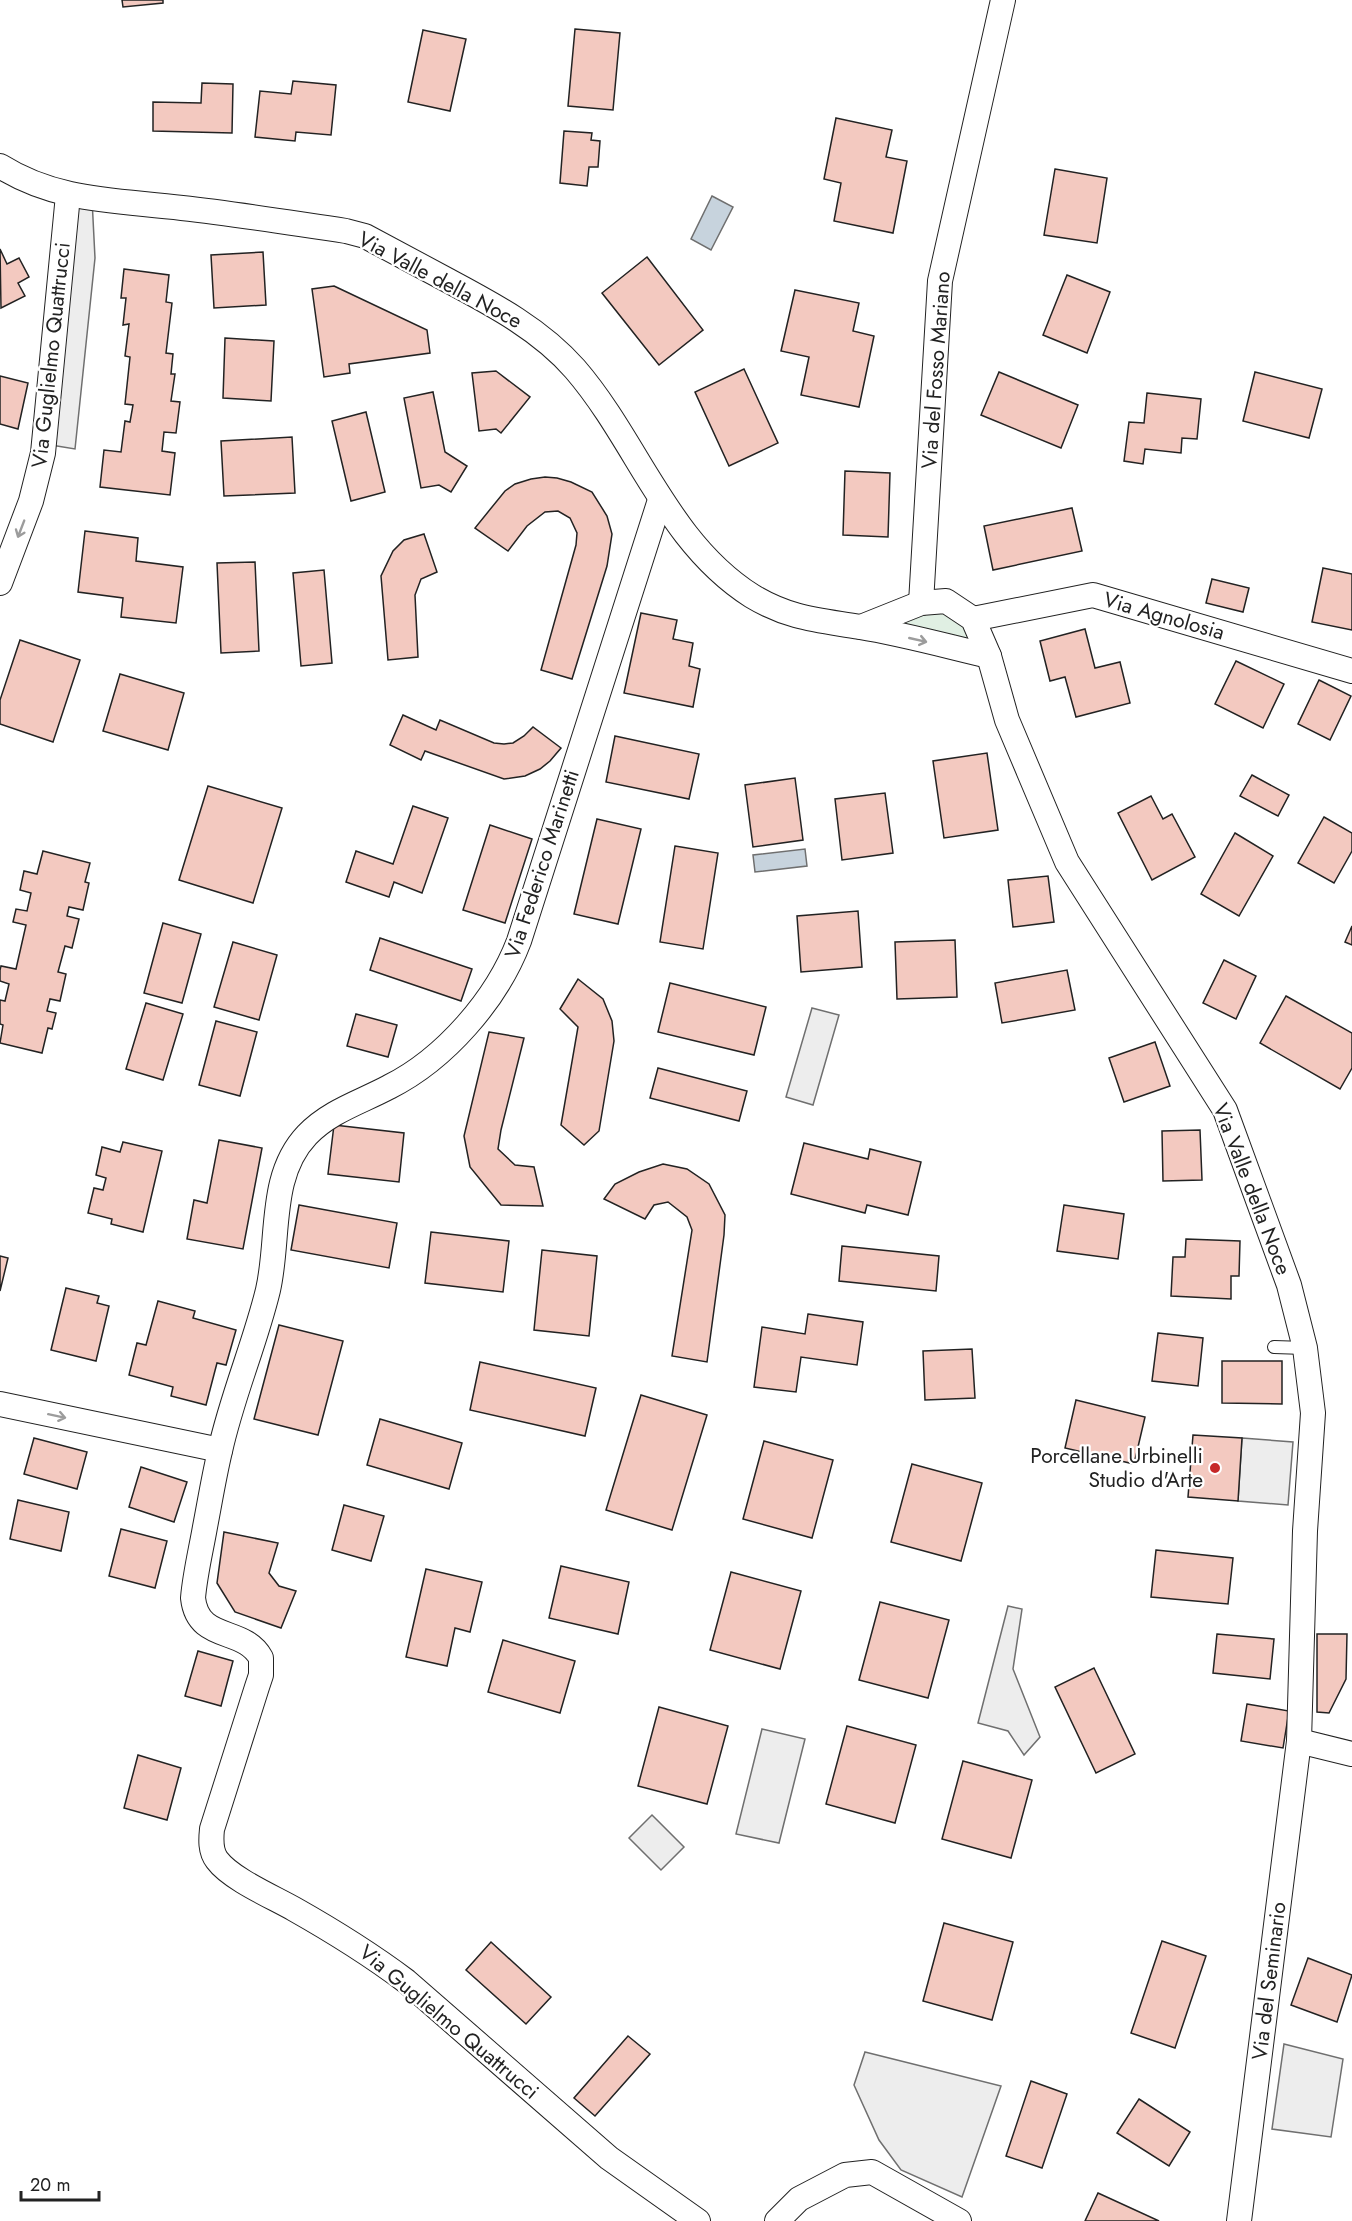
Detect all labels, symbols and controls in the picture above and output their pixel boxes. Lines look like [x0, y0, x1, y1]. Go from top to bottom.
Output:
street label: Via Valle della Noce [353, 224, 527, 336]
street label: Via Guglielmo Quattrucci [24, 241, 78, 469]
street label: Via del Fosso Mariano [914, 270, 958, 470]
one-way arrow [14, 519, 25, 537]
street label: Via Agnolosia [1100, 584, 1228, 648]
one-way arrow [908, 635, 927, 646]
street label: Via Federico Marinetti [497, 766, 587, 962]
street label: Via Valle della Noce [1205, 1099, 1299, 1279]
one-way arrow [47, 1411, 67, 1422]
place label: Porcellane Urbinelli Studio d'Arte [1030, 1441, 1203, 1495]
marker: Porcellane Urbinelli Studio d'Arte [1208, 1461, 1222, 1475]
street label: Via del Seminario [1244, 1900, 1294, 2062]
street label: Via Guglielmo Quattrucci [353, 1938, 545, 2106]
scale bar [21, 2164, 99, 2202]
text: 20 m [30, 2172, 70, 2198]

